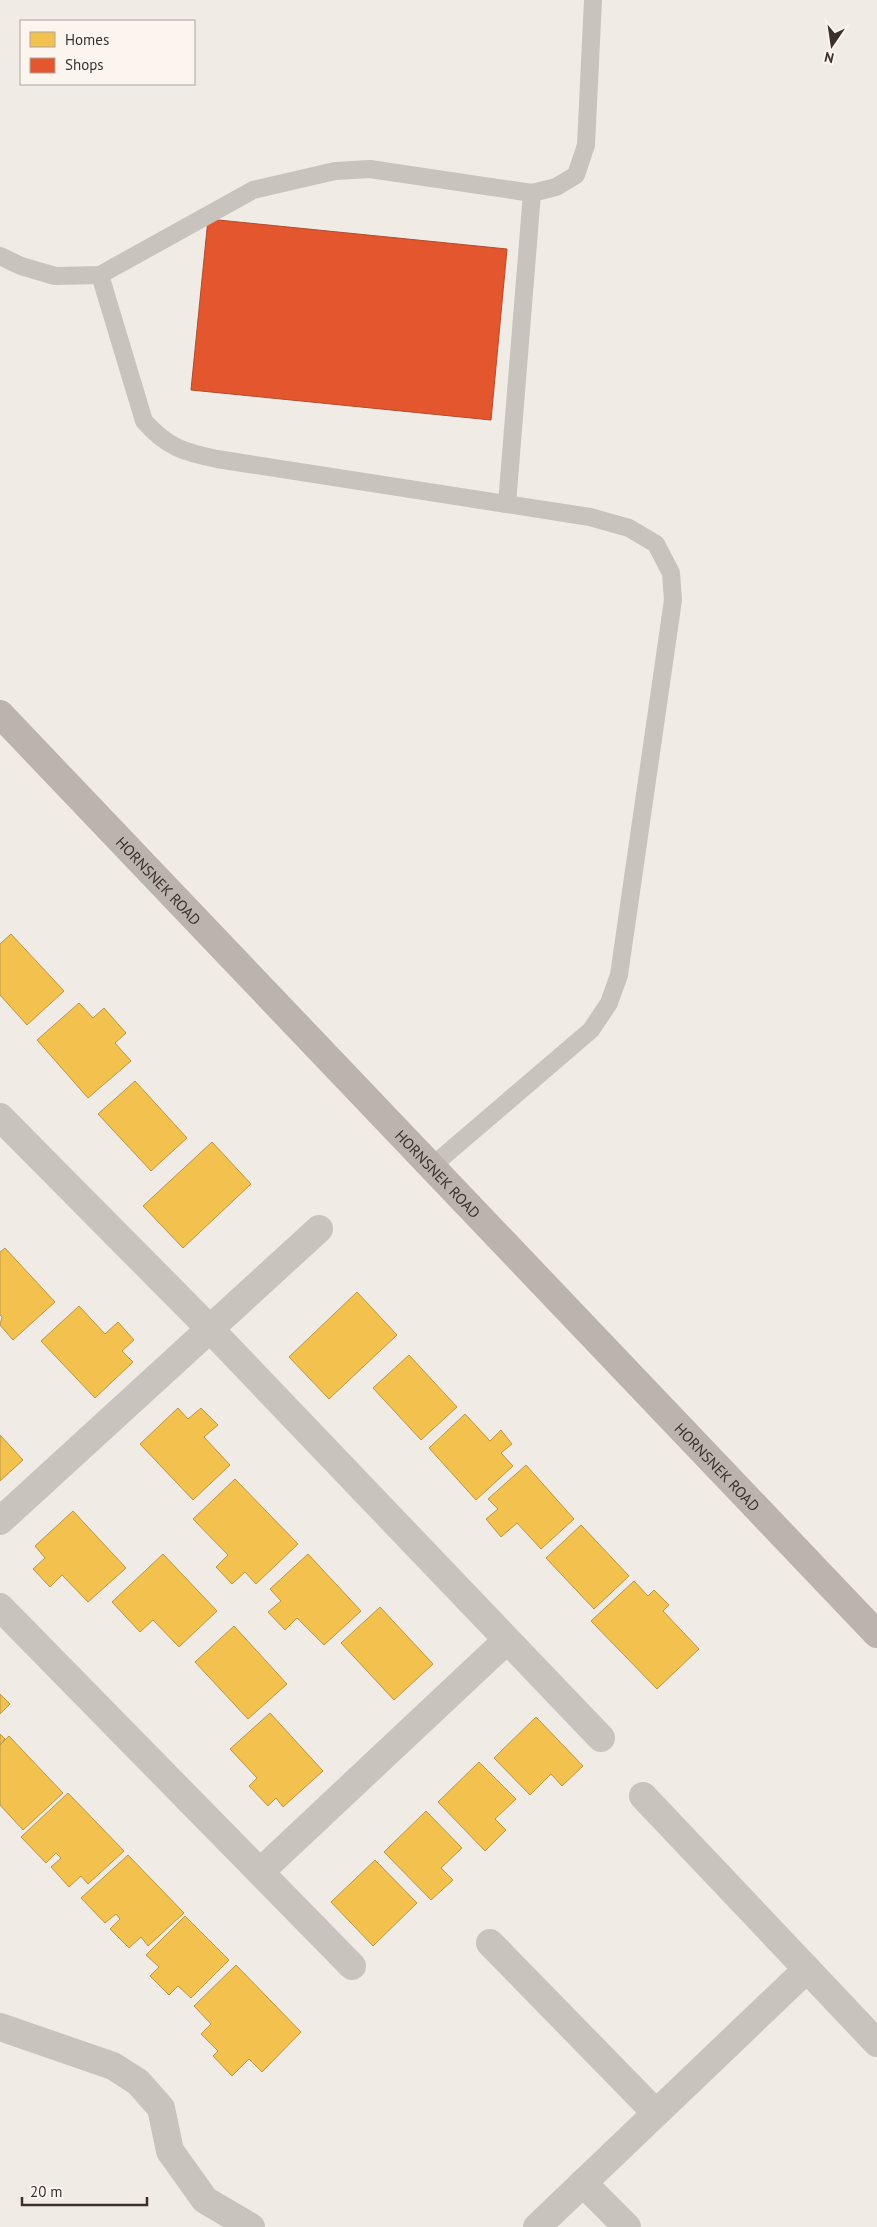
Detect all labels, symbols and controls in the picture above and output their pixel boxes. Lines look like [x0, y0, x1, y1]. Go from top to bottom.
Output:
legend [20, 20, 195, 85]
north arrow [807, 20, 857, 70]
text: Homes [65, 30, 109, 49]
text: N [823, 48, 836, 67]
text: Shops [65, 55, 104, 74]
street label: HORNSNEK ROAD [112, 832, 205, 929]
street label: HORNSNEK ROAD [392, 1125, 485, 1222]
street label: HORNSNEK ROAD [671, 1419, 764, 1515]
scale bar [22, 2174, 148, 2206]
text: 20 m [30, 2182, 63, 2201]

